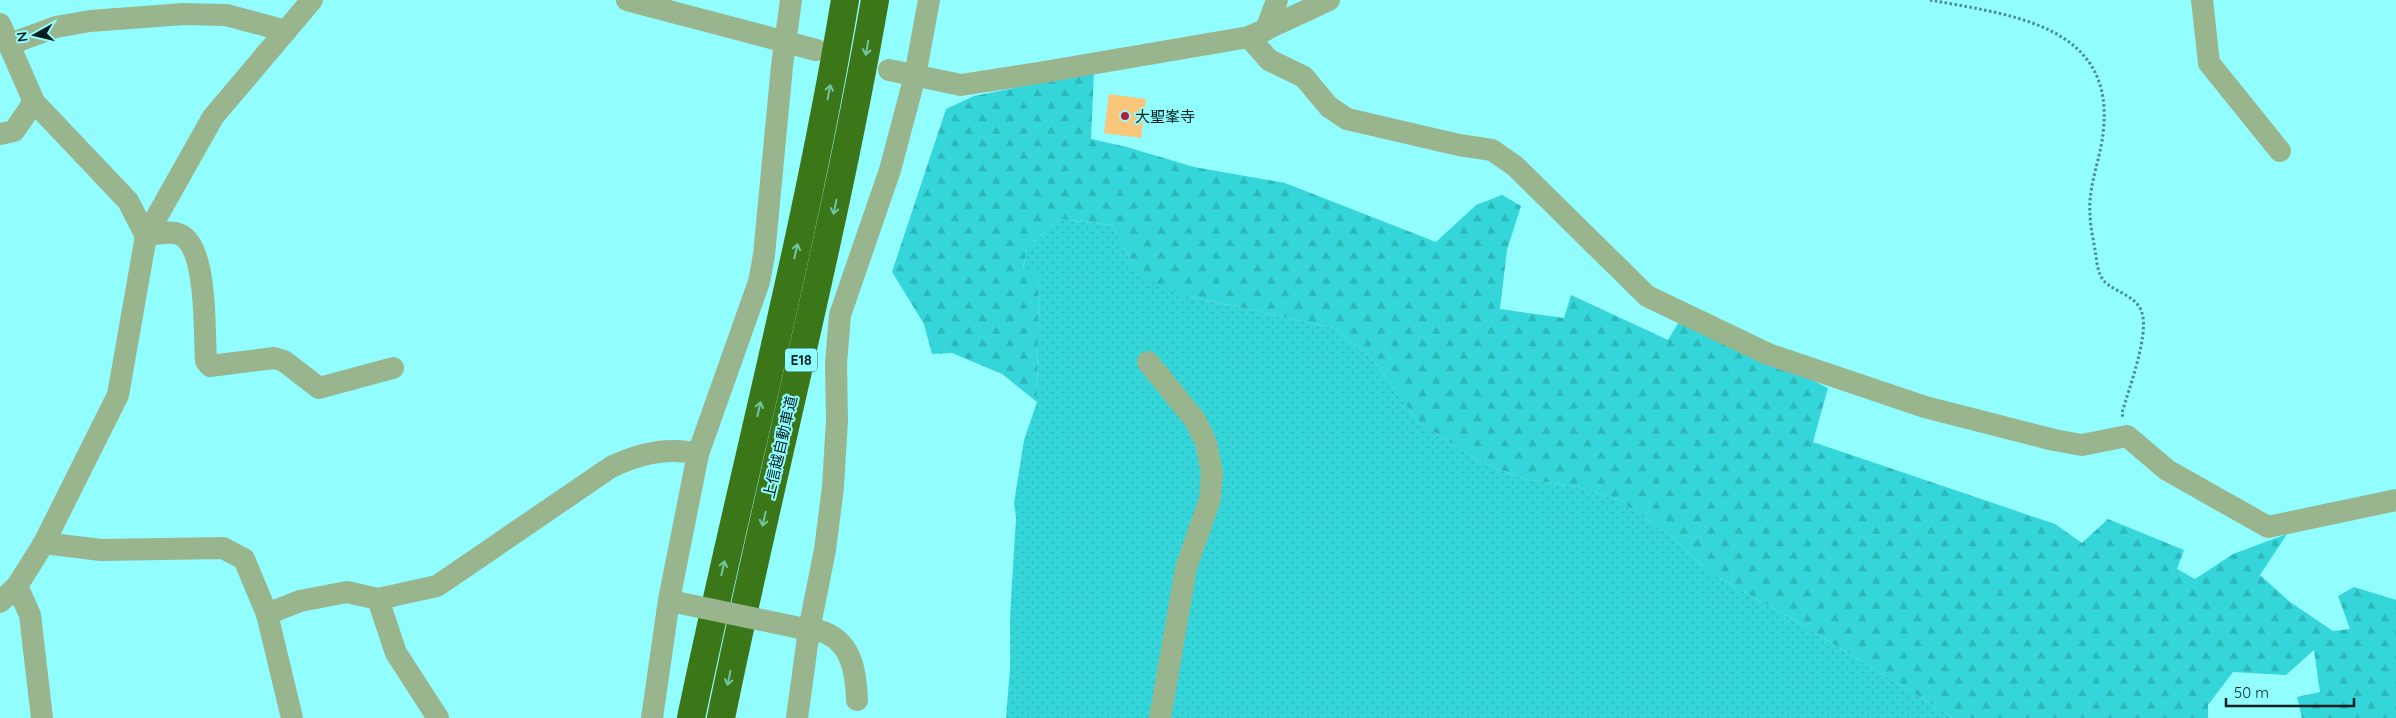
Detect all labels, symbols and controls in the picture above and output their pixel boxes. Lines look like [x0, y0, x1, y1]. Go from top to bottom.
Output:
north arrow [10, 10, 60, 60]
text: N [12, 30, 32, 43]
one-way arrow [861, 40, 871, 56]
one-way arrow [824, 84, 834, 100]
place label: 大聖峯寺 [1135, 107, 1195, 126]
marker: 大聖峯寺 [1119, 110, 1131, 122]
one-way arrow [830, 199, 839, 215]
one-way arrow [792, 243, 801, 259]
road number: E18 [785, 348, 817, 372]
street label: 上信越自動車道 [759, 394, 801, 500]
one-way arrow [755, 402, 764, 418]
one-way arrow [758, 511, 768, 527]
one-way arrow [719, 560, 728, 576]
one-way arrow [724, 670, 733, 686]
scale bar [2226, 676, 2354, 708]
text: 50 m [2234, 683, 2269, 702]

